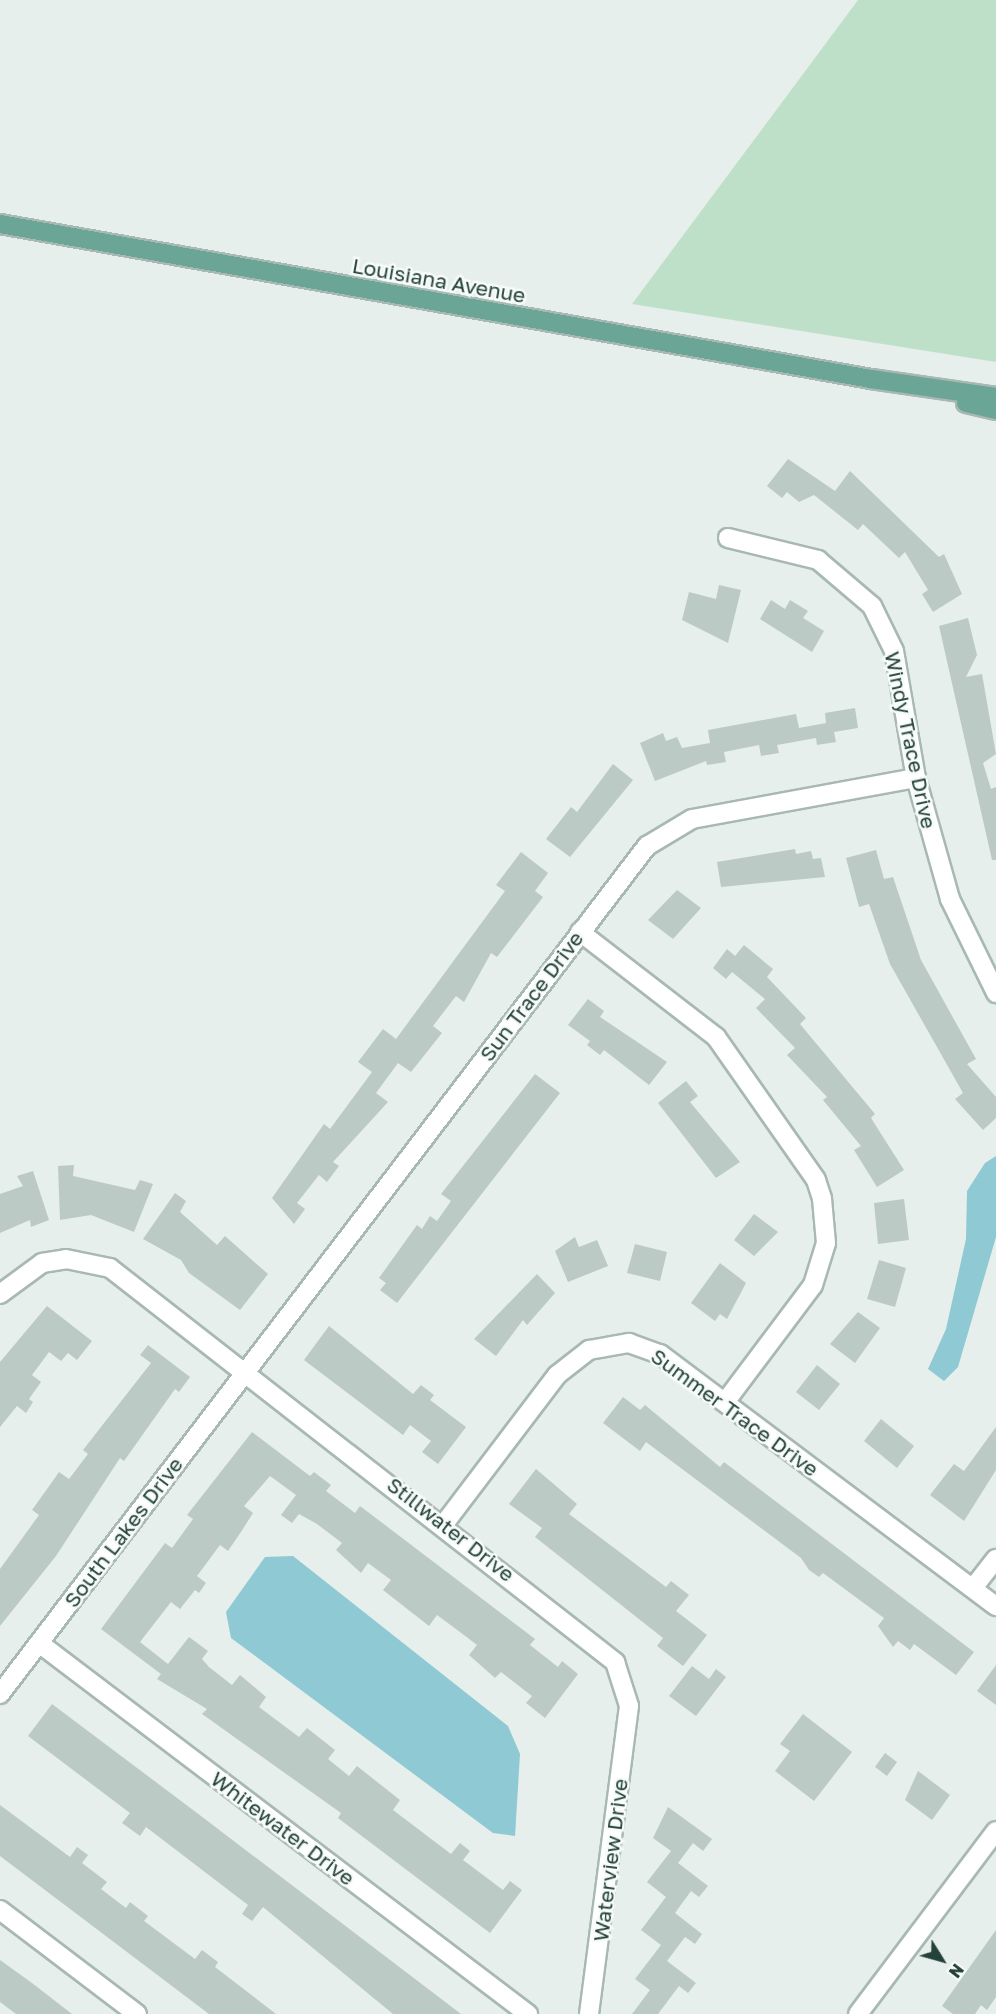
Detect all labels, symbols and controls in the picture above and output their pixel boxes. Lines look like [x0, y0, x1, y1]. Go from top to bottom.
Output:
street label: Louisiana Avenue [350, 252, 528, 308]
street label: Windy Trace Drive [880, 649, 942, 831]
street label: Sun Trace Drive [474, 926, 588, 1066]
street label: Summer Trace Drive [646, 1343, 824, 1481]
street label: South Lakes Drive [58, 1452, 188, 1612]
street label: Stillwater Drive [382, 1471, 520, 1587]
street label: Whitewater Drive [206, 1766, 360, 1890]
street label: Waterview Drive [587, 1777, 633, 1943]
north arrow [912, 1930, 972, 1990]
text: N [945, 1960, 968, 1982]

